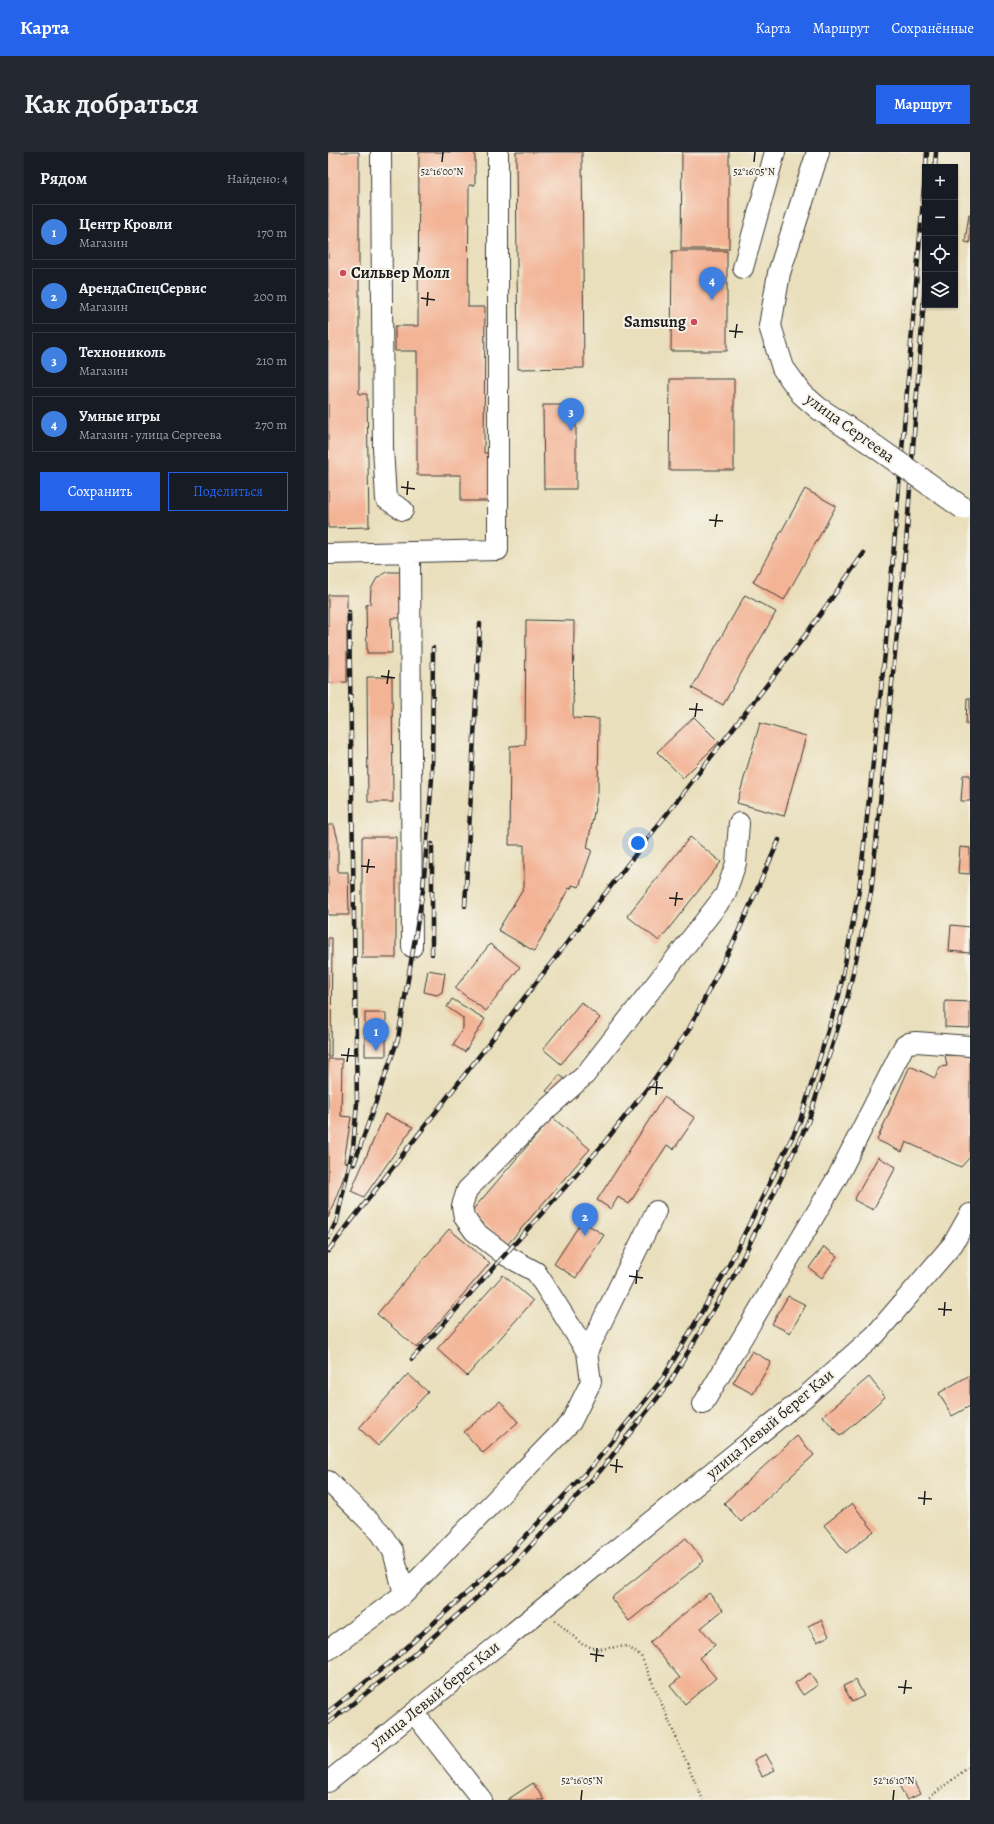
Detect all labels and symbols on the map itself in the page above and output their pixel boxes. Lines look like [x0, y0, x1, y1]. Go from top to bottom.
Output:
text: 52°16'00"N [421, 165, 463, 178]
text: 52°16'05"N [733, 165, 775, 178]
place label: Сильвер Молл [351, 262, 450, 284]
pin: 4 [699, 267, 725, 300]
marker: Сильвер Молл [338, 268, 348, 278]
place label: Samsung [624, 311, 687, 333]
marker: Samsung [689, 317, 699, 327]
street label: улица Сергеева [800, 387, 900, 468]
pin: 3 [558, 398, 584, 431]
your location [628, 833, 648, 853]
pin: 1 [363, 1018, 389, 1051]
pin: 2 [572, 1203, 598, 1236]
street label: улица Левый берег Каи [701, 1364, 838, 1485]
street label: улица Левый берег Каи [365, 1636, 504, 1755]
text: 52°16'05"N [561, 1774, 603, 1787]
text: 52°16'10"N [874, 1774, 914, 1787]

